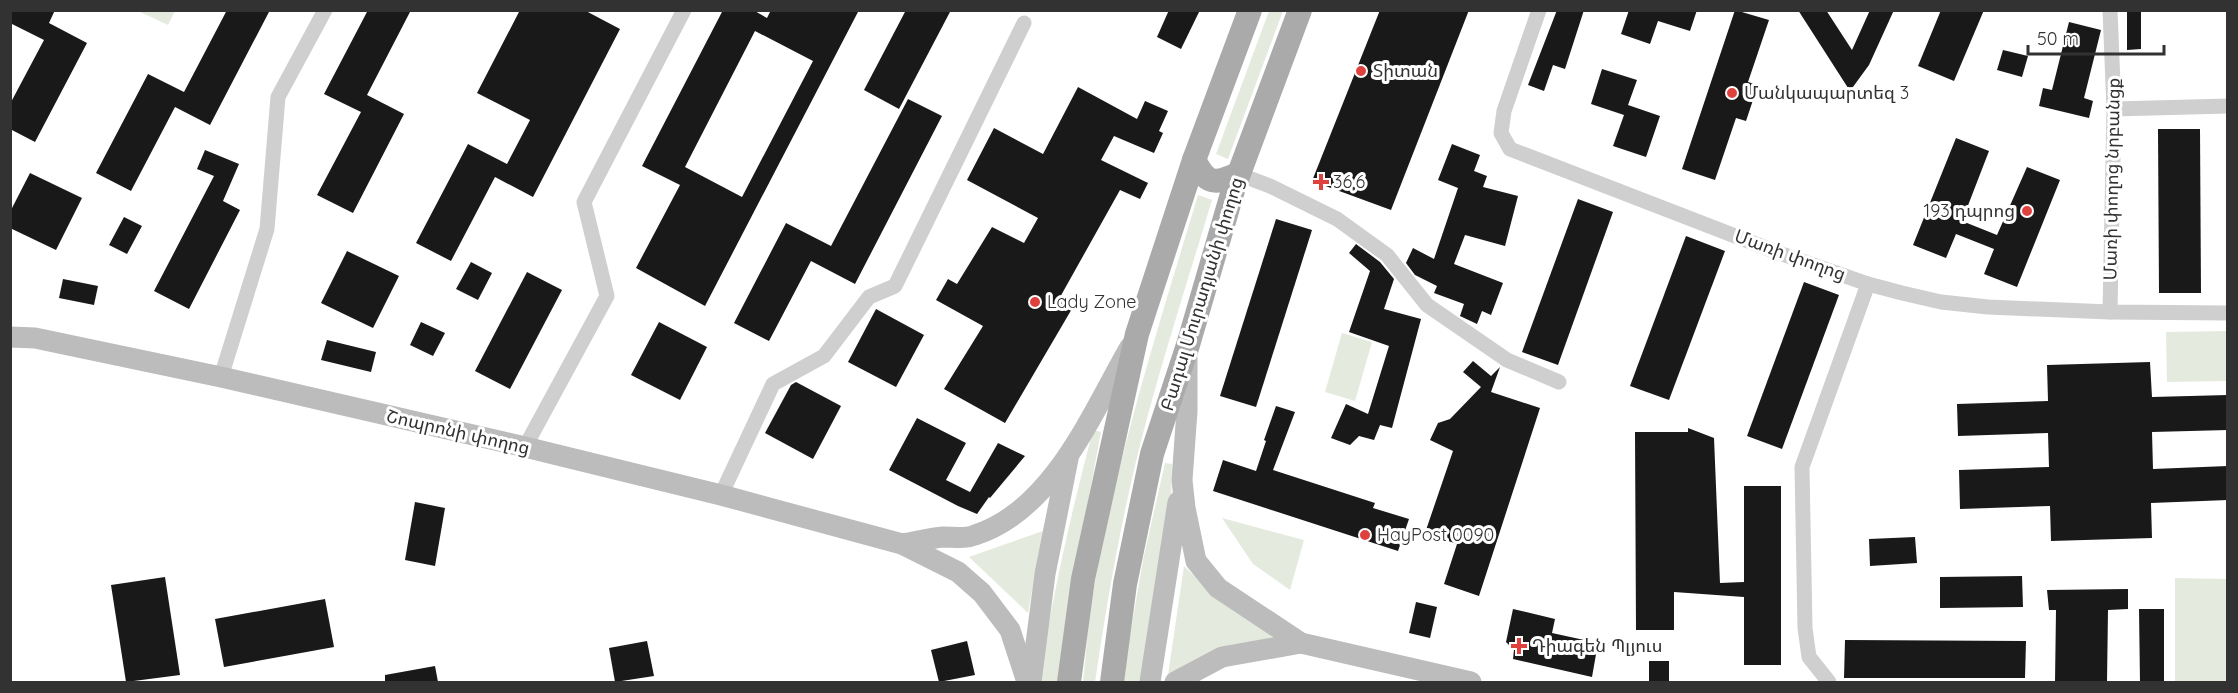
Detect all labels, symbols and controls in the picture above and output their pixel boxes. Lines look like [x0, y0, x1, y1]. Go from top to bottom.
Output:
scale bar [2028, 18, 2164, 56]
text: 50 m [2037, 27, 2079, 50]
place label: Տիտան [1373, 59, 1438, 82]
marker: Տիտան [1354, 64, 1368, 78]
street label: Մառի փողոց նրբանցք [2098, 77, 2125, 281]
place label: Մանկապարտեզ 3 [1744, 81, 1909, 104]
marker: Մանկապարտեզ 3 [1725, 86, 1739, 100]
place label: 36,6 [1333, 170, 1366, 193]
street label: Բադալ Մուրադյանի փողոց [1155, 174, 1248, 413]
marker: 36,6 [1314, 175, 1328, 189]
place label: 193 դպրոց [1924, 199, 2015, 222]
marker: 193 դպրոց [2020, 204, 2034, 218]
street label: Մառի փողոց [1731, 224, 1849, 285]
place label: Lady Zone [1047, 290, 1136, 313]
marker: Lady Zone [1028, 295, 1042, 309]
street label: Շոպրոնի փողոց [384, 404, 532, 459]
place label: HayPost 0090 [1377, 523, 1494, 546]
marker: HayPost 0090 [1358, 528, 1372, 542]
place label: Դիագեն Պլյուս [1532, 634, 1662, 657]
marker: Դիագեն Պլյուս [1510, 637, 1528, 655]

